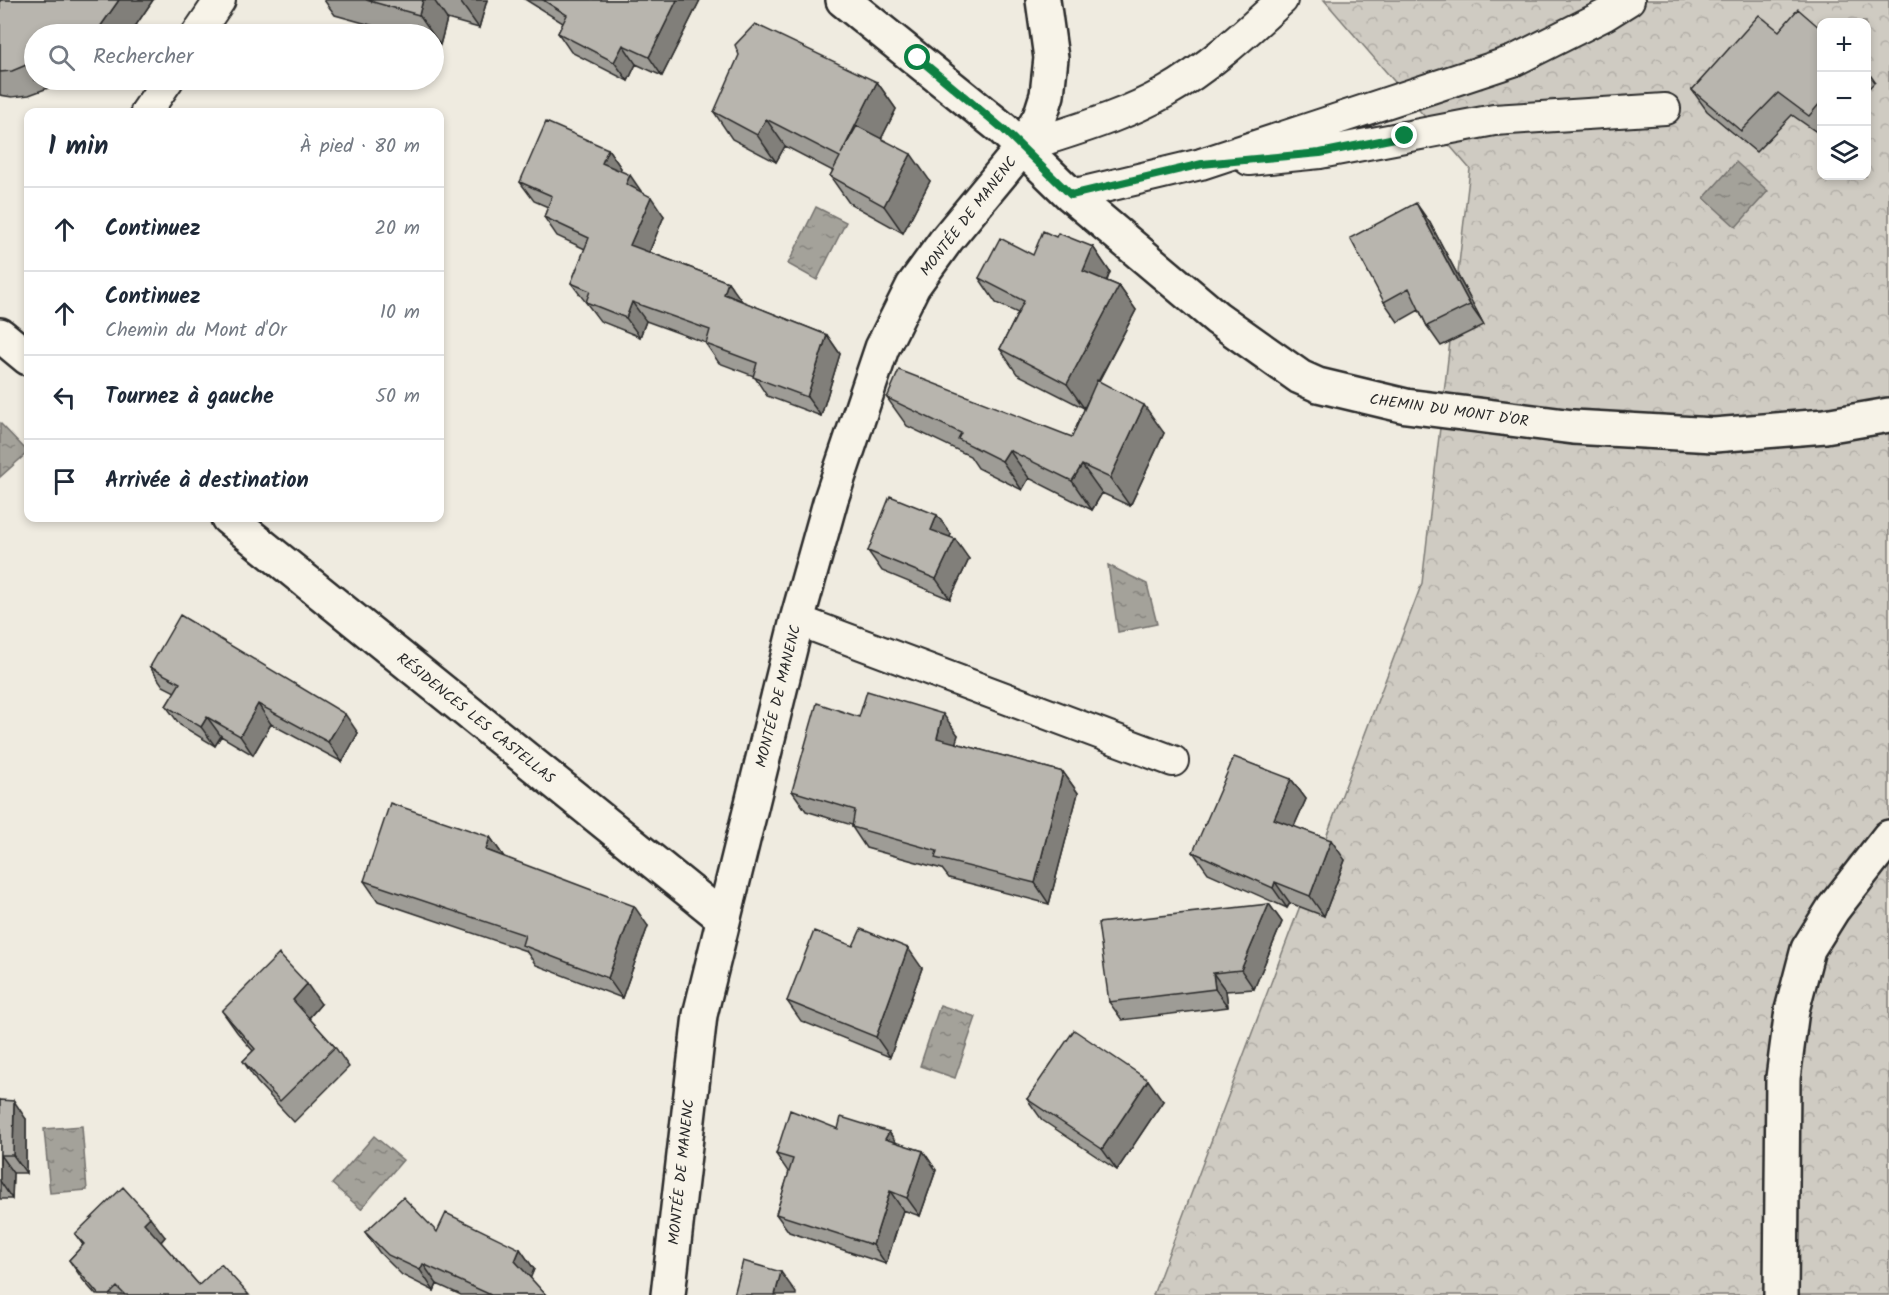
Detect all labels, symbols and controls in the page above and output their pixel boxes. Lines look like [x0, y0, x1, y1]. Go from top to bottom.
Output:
map controls [1817, 18, 1871, 180]
button: + [1817, 18, 1871, 72]
search box [24, 24, 444, 90]
text: Rechercher [93, 40, 193, 75]
icon: search [45, 41, 78, 74]
route start [904, 44, 930, 70]
button: − [1817, 72, 1871, 126]
route end [1391, 122, 1417, 148]
text: 1 min [48, 126, 108, 168]
button: layers [1817, 126, 1871, 180]
text: À pied · 80 m [300, 131, 420, 163]
street label: MONTÉE DE MANENC [914, 152, 1023, 282]
text: Continuez [105, 212, 201, 247]
icon: ahead [48, 213, 81, 246]
text: 20 m [374, 213, 420, 245]
text: Continuez [105, 280, 201, 315]
icon: ahead [48, 297, 81, 330]
text: 10 m [380, 297, 420, 329]
text: Chemin du Mont d'Or [105, 315, 287, 347]
text: Tournez à gauche [105, 380, 274, 415]
icon: left [48, 381, 81, 414]
text: 50 m [375, 381, 420, 413]
street label: CHEMIN DU MONT D'OR [1368, 388, 1530, 434]
text: Arrivée à destination [105, 464, 309, 499]
icon: arrive [48, 465, 81, 498]
street label: MONTÉE DE MANENC [750, 622, 808, 770]
street label: RÉSIDENCES LES CASTELLAS [391, 647, 560, 790]
street label: MONTÉE DE MANENC [662, 1098, 702, 1246]

